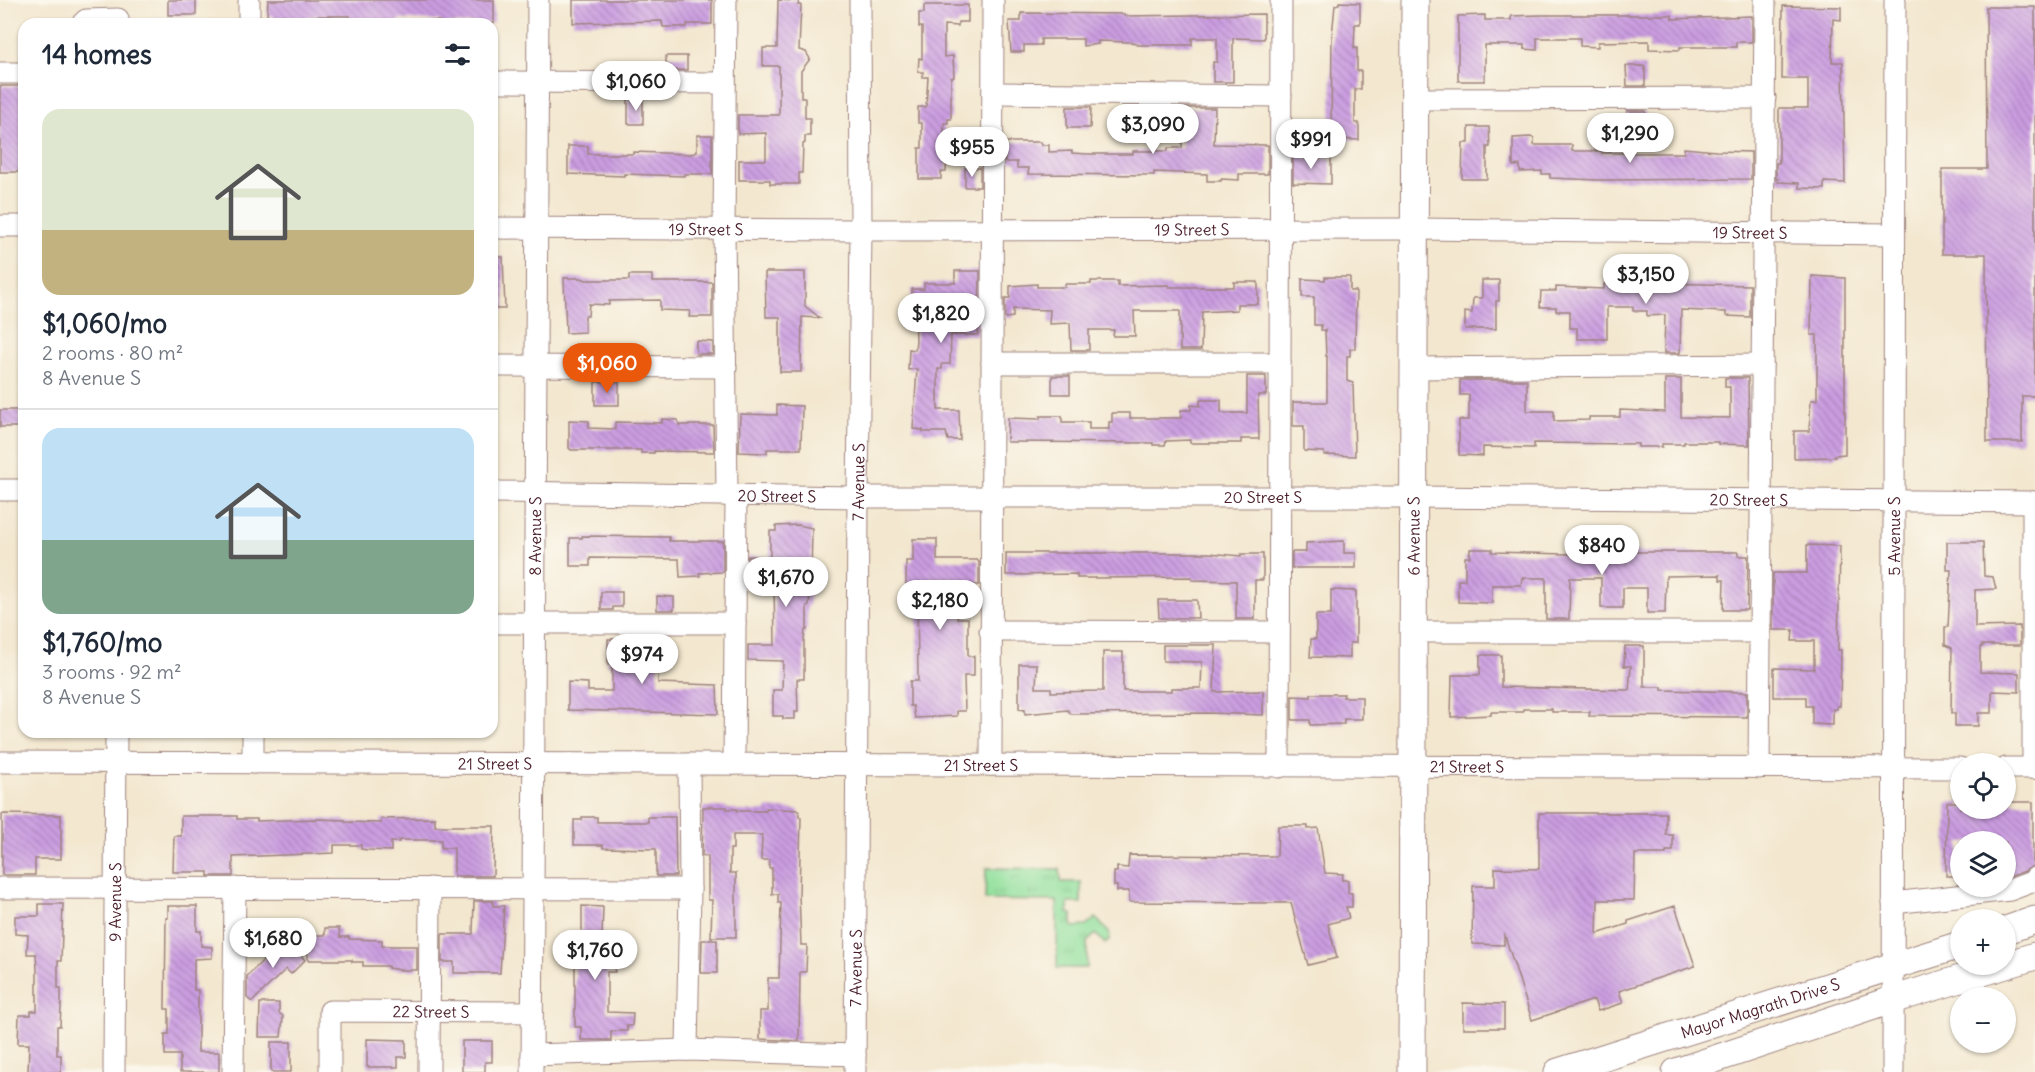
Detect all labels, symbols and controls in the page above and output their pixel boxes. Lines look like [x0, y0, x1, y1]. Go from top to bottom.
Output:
text: 14 homes [42, 38, 152, 71]
icon: filters [441, 38, 474, 71]
pin: $1,060 [587, 61, 685, 112]
text: $1,060 [606, 68, 666, 93]
pin: $3,090 [1104, 104, 1202, 155]
text: $3,090 [1121, 111, 1185, 136]
pin: $1,290 [1581, 113, 1679, 164]
pin: $991 [1275, 119, 1347, 170]
text: $1,290 [1601, 120, 1659, 145]
text: $991 [1290, 126, 1332, 151]
pin: $955 [936, 127, 1008, 178]
text: $955 [949, 134, 995, 159]
icon: home [204, 148, 312, 256]
street label: 19 Street S [669, 219, 744, 239]
street label: 19 Street S [1155, 219, 1230, 239]
street label: 19 Street S [1712, 222, 1788, 243]
pin: $3,150 [1597, 254, 1695, 305]
text: $3,150 [1617, 261, 1675, 286]
pin: $1,820 [892, 293, 990, 344]
text: $1,820 [912, 300, 970, 325]
text: $1,060/mo [42, 307, 167, 340]
text: 2 rooms · 80 m² [42, 340, 183, 365]
pin: $1,060 [558, 343, 656, 394]
text: $1,060 [577, 350, 637, 375]
text: 8 Avenue S [42, 365, 141, 390]
street label: 7 Avenue S [848, 443, 869, 521]
icon: home [204, 467, 312, 575]
street label: 20 Street S [738, 485, 816, 506]
street label: 20 Street S [1224, 487, 1302, 507]
street label: 20 Street S [1710, 489, 1788, 510]
street label: 8 Avenue S [525, 496, 545, 576]
street label: 6 Avenue S [1403, 496, 1424, 576]
street label: 5 Avenue S [1884, 496, 1904, 576]
pin: $840 [1566, 525, 1638, 576]
text: $840 [1578, 532, 1626, 557]
pin: $1,670 [737, 557, 835, 608]
text: $1,670 [757, 564, 815, 589]
pin: $2,180 [891, 580, 989, 631]
text: $2,180 [911, 587, 969, 612]
text: $1,760/mo [42, 626, 162, 659]
pin: $974 [606, 634, 678, 685]
text: $974 [620, 641, 664, 666]
text: 3 rooms · 92 m² [42, 659, 181, 684]
text: 8 Avenue S [42, 684, 141, 709]
street label: 21 Street S [458, 753, 532, 774]
map controls [1950, 753, 2016, 1053]
button: locate [1950, 753, 2016, 819]
street label: 21 Street S [944, 755, 1018, 775]
street label: 21 Street S [1430, 756, 1504, 777]
button: layers [1950, 831, 2016, 897]
street label: 9 Avenue S [105, 862, 125, 942]
button: + [1950, 909, 2016, 975]
pin: $1,680 [224, 918, 322, 969]
text: $1,680 [243, 925, 303, 950]
street label: 7 Avenue S [845, 929, 866, 1007]
pin: $1,760 [546, 930, 644, 981]
text: $1,760 [566, 937, 624, 962]
street label: Mayor Magrath Drive S [1678, 974, 1842, 1043]
button: − [1950, 987, 2016, 1053]
street label: 22 Street S [393, 1001, 470, 1022]

